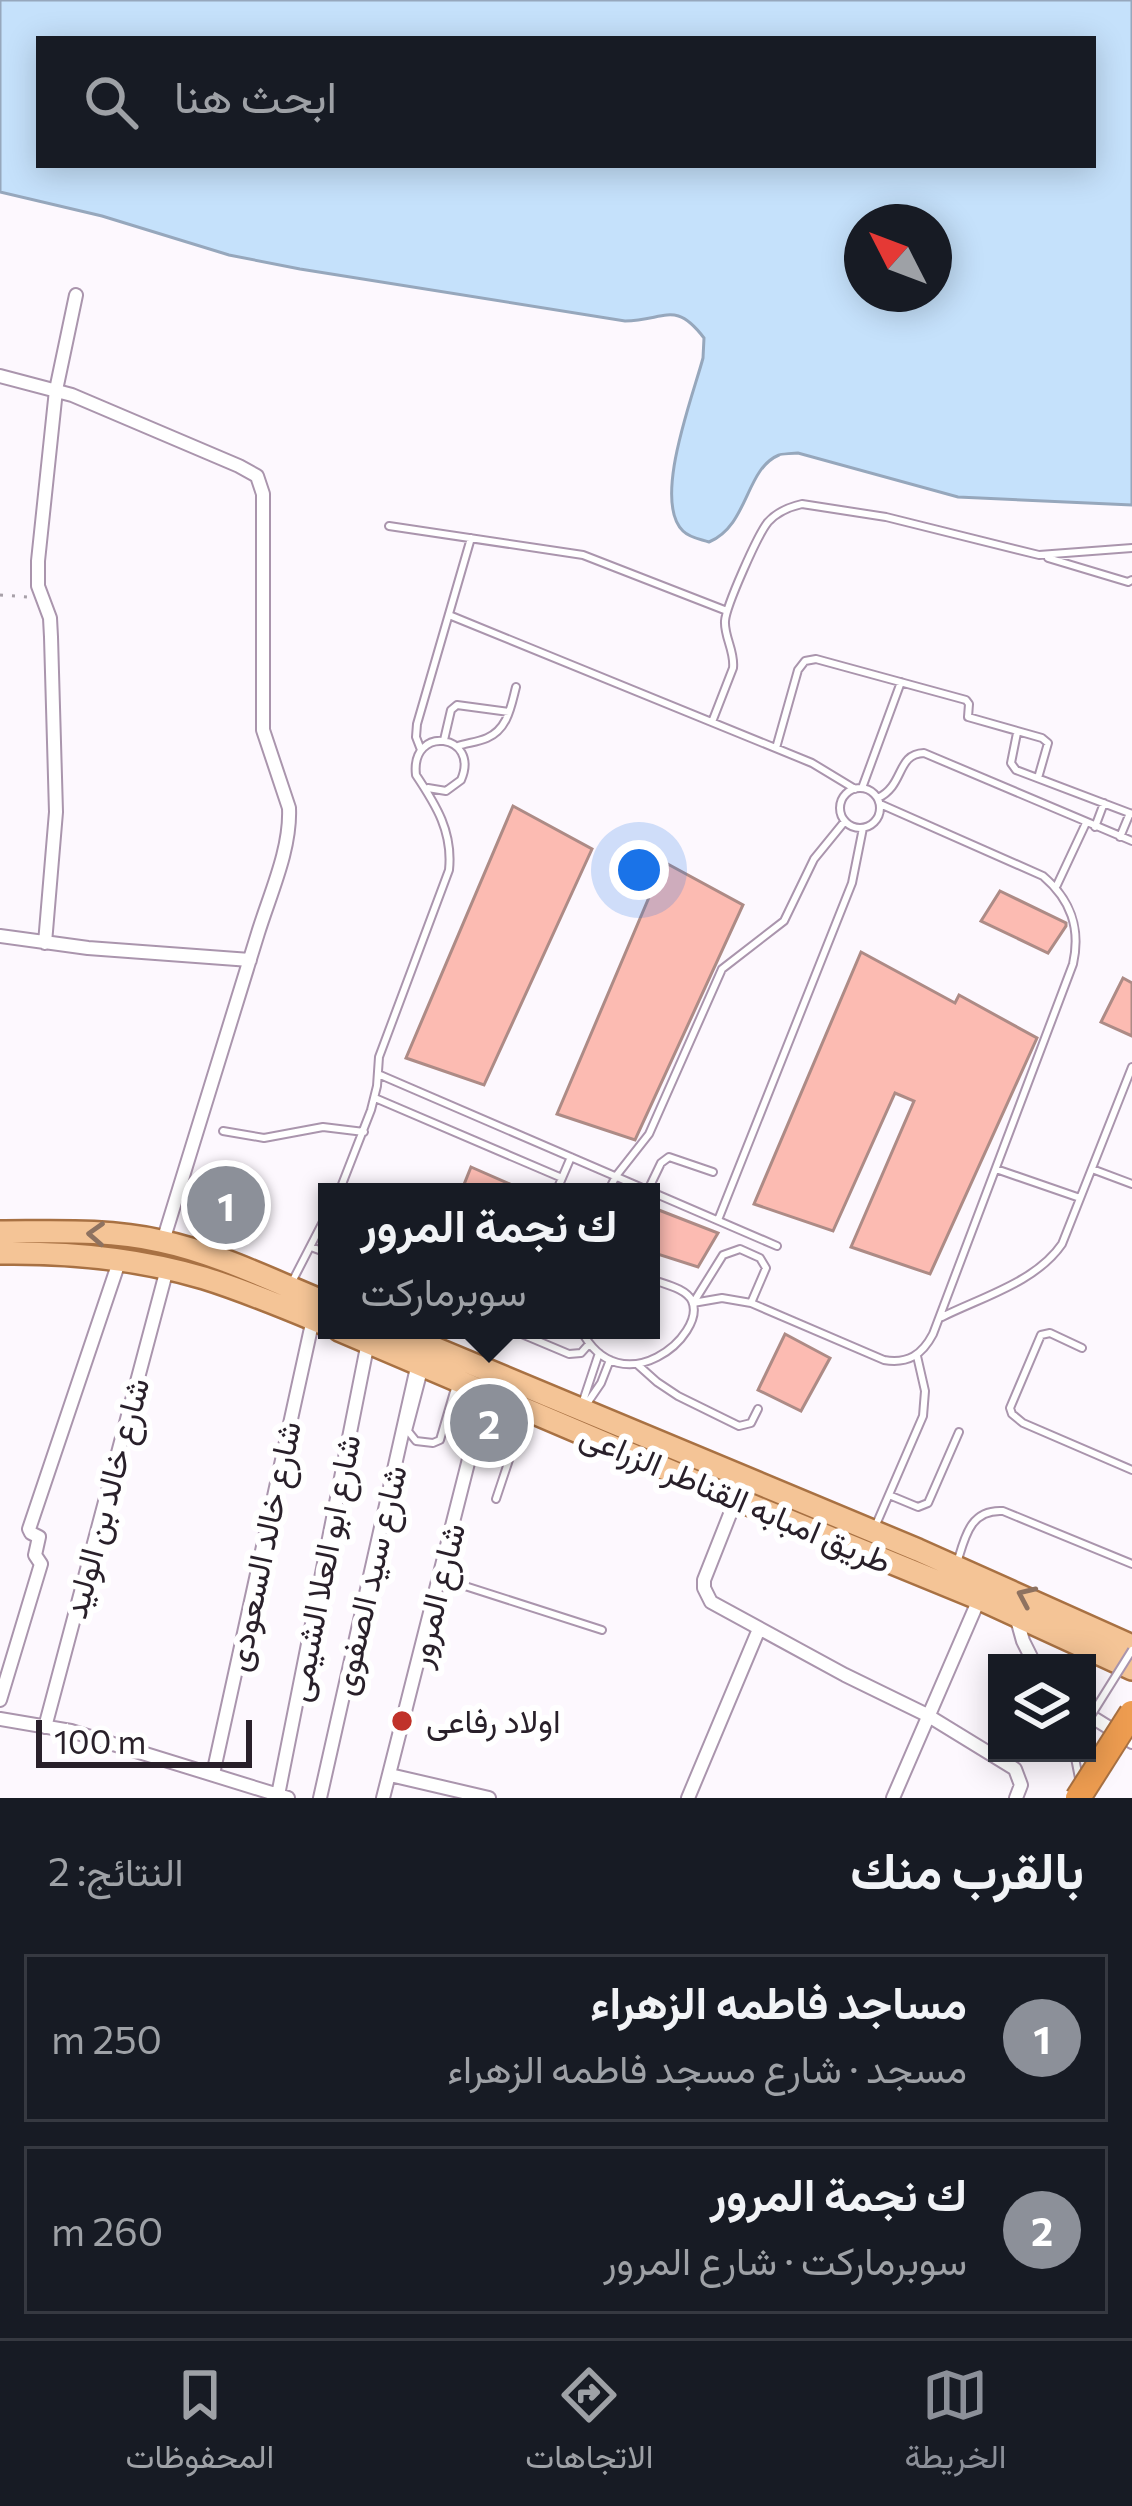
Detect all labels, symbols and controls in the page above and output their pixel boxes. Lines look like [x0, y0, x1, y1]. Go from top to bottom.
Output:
search box [36, 36, 1096, 168]
text: ابحث هنا [174, 67, 337, 122]
icon: search [78, 69, 144, 135]
north arrow [844, 204, 952, 312]
your location [609, 840, 669, 900]
pin: 1 [187, 1160, 265, 1250]
popup [318, 1183, 660, 1339]
text: ك نجمة المرور [361, 1196, 617, 1251]
one-way arrow [86, 1222, 105, 1248]
text: سوبرماركت [361, 1266, 526, 1314]
street label: شارع خالد بن الوليد [53, 1373, 160, 1624]
pin: 2 [450, 1378, 528, 1468]
street label: طريق امبابه القناطر الزراعى [574, 1413, 898, 1582]
street label: شارع خالد السعودى [215, 1417, 312, 1675]
street label: شارع ابو العلا الشيمى [276, 1431, 371, 1705]
street label: شارع سيد الصفوى [321, 1461, 418, 1699]
street label: شارع المرور [397, 1518, 476, 1673]
one-way arrow [1017, 1587, 1038, 1611]
map controls [988, 1654, 1096, 1762]
button: layers [988, 1654, 1096, 1762]
place label: اولاد رفاعى [426, 1699, 561, 1742]
marker: اولاد رفاعى [389, 1708, 415, 1734]
scale bar [36, 1714, 252, 1767]
text: 100 m [54, 1720, 146, 1761]
text: بالقرب منك [850, 1837, 1084, 1900]
text: النتائج: 2 [48, 1846, 184, 1894]
text: مساجد فاطمه الزهراء [590, 1973, 967, 2028]
text: 250 m [51, 2014, 162, 2062]
text: 1 [1033, 2014, 1051, 2062]
text: مسجد · شارع مسجد فاطمه الزهراء [447, 2043, 967, 2091]
text: ك نجمة المرور [710, 2165, 967, 2220]
text: 260 m [51, 2206, 163, 2254]
text: 2 [1031, 2206, 1053, 2254]
text: سوبرماركت · شارع المرور [603, 2235, 967, 2283]
tab: المحفوظات [126, 2362, 274, 2486]
tab: الاتجاهات [525, 2362, 653, 2486]
tab: الخريطة [904, 2362, 1006, 2486]

